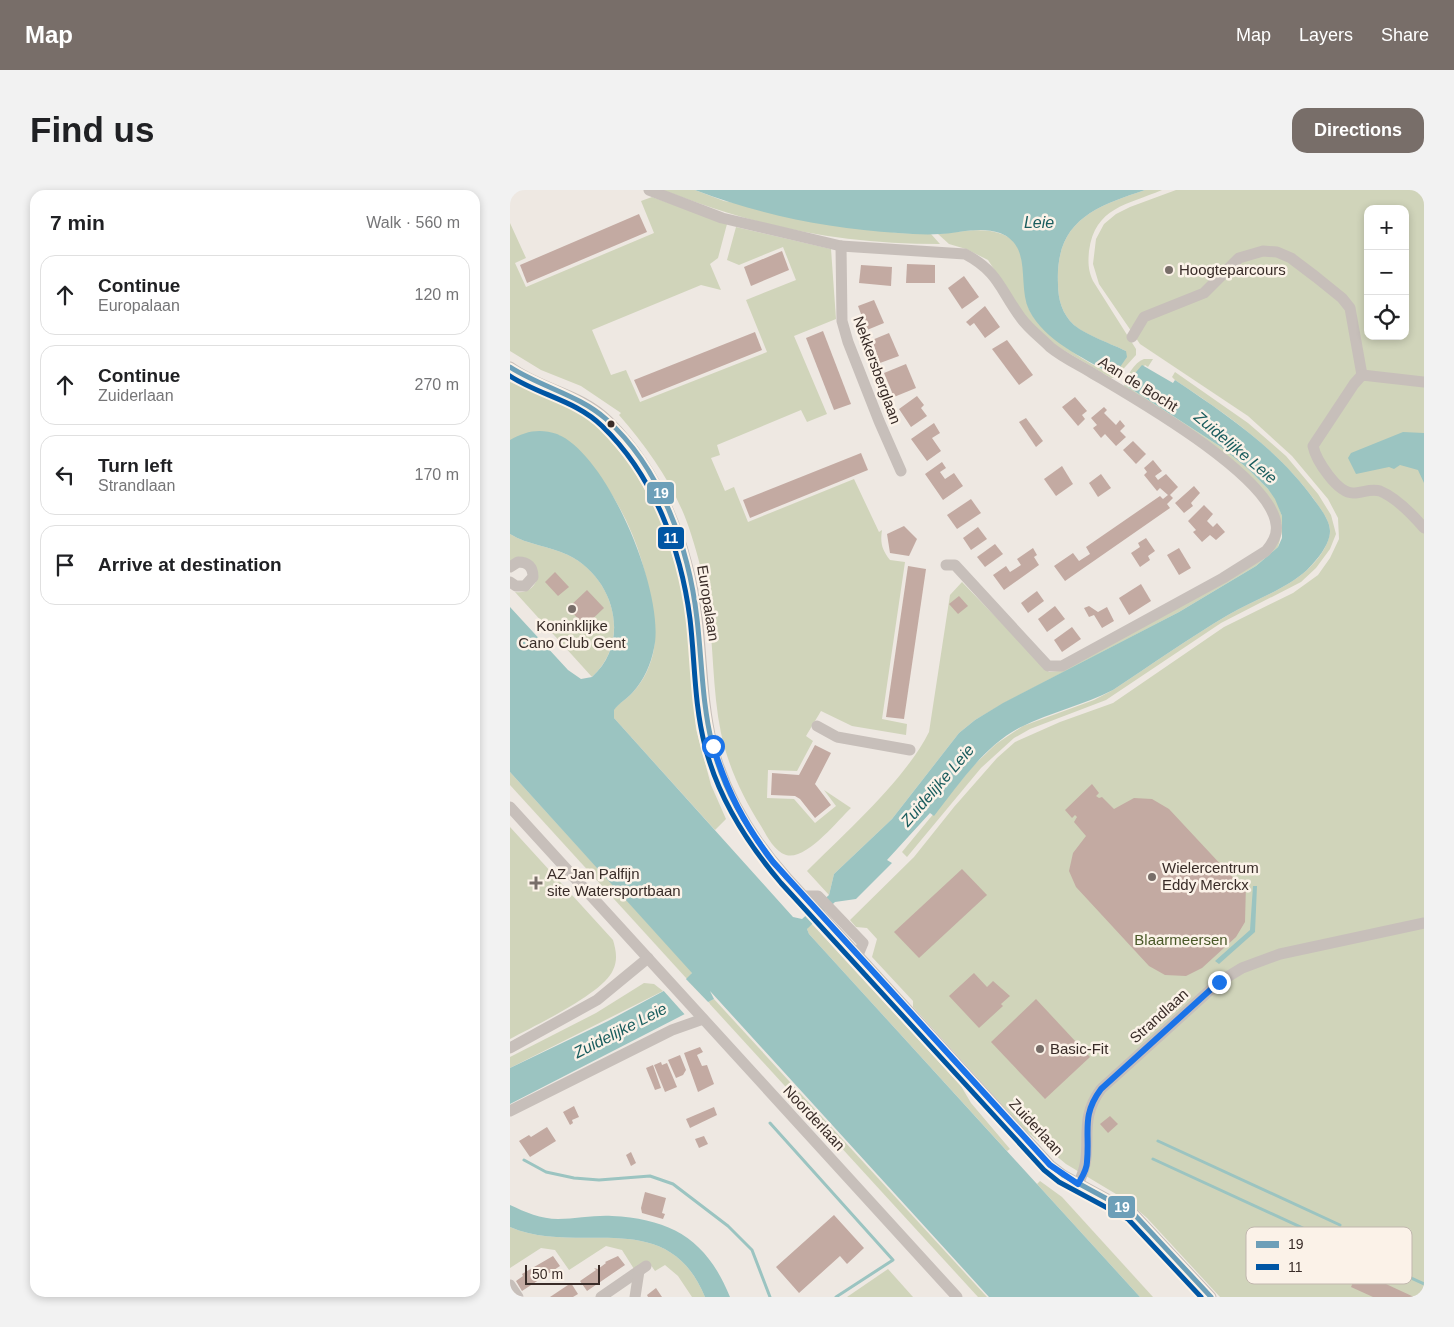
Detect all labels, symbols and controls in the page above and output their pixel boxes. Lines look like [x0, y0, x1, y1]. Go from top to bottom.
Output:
text: Map [25, 21, 73, 48]
text: Map [1236, 25, 1271, 45]
text: Layers [1299, 25, 1353, 45]
text: Share [1381, 25, 1429, 45]
button: Directions [1292, 108, 1424, 153]
text: Find us [30, 110, 154, 149]
map controls [1364, 205, 1409, 340]
button: + [1364, 205, 1409, 250]
text: 7 min [50, 211, 105, 234]
text: Walk · 560 m [366, 214, 460, 231]
water label: Leie [1024, 214, 1054, 231]
button: − [1364, 250, 1409, 295]
place label: Hoogteparcours [1179, 261, 1286, 278]
marker: Hoogteparcours [1163, 264, 1175, 276]
text: Continue [98, 275, 180, 296]
icon: ahead [51, 281, 79, 309]
text: 120 m [415, 286, 459, 303]
button: locate [1364, 295, 1409, 340]
text: Europalaan [98, 297, 180, 314]
street label: Nekkersberglaan [850, 314, 905, 426]
street label: Aan de Bocht [1096, 353, 1182, 415]
text: Continue [98, 365, 180, 386]
icon: ahead [51, 371, 79, 399]
text: 270 m [415, 376, 459, 393]
text: Zuiderlaan [98, 387, 174, 404]
water label: Zuidelijke Leie [1190, 407, 1280, 487]
unlabelled marker [606, 419, 616, 429]
text: Turn left [98, 455, 173, 476]
icon: left [51, 461, 79, 489]
text: 170 m [415, 466, 459, 483]
text: Strandlaan [98, 477, 175, 494]
line badge: 19 [646, 481, 675, 505]
text: 19 [653, 485, 669, 501]
line badge: 11 [657, 526, 685, 550]
text: 11 [664, 530, 679, 546]
icon: arrive [51, 551, 79, 579]
text: Arrive at destination [98, 554, 282, 575]
street label: Europalaan [694, 564, 723, 642]
marker: Koninklijke Cano Club Gent [566, 603, 578, 615]
place label: Koninklijke Cano Club Gent [518, 617, 627, 651]
route start [702, 735, 725, 758]
water label: Zuidelijke Leie [897, 741, 977, 830]
place label: Wielercentrum Eddy Merckx [1162, 859, 1259, 893]
place label: AZ Jan Palfijn site Watersportbaan [547, 865, 681, 899]
marker: Wielercentrum Eddy Merckx [1146, 871, 1158, 883]
marker: AZ Jan Palfijn site Watersportbaan [529, 876, 543, 890]
park label: Blaarmeersen [1134, 931, 1228, 948]
route end [1208, 971, 1231, 994]
street label: Strandlaan [1126, 985, 1191, 1046]
water label: Zuidelijke Leie [570, 1000, 670, 1062]
place label: Basic-Fit [1050, 1040, 1109, 1057]
marker: Basic-Fit [1034, 1043, 1046, 1055]
street label: Noorderlaan [780, 1082, 849, 1154]
street label: Zuiderlaan [1006, 1095, 1067, 1158]
line badge: 19 [1107, 1195, 1136, 1219]
text: 19 [1114, 1199, 1130, 1215]
legend [1246, 1227, 1412, 1284]
text: 19 [1288, 1236, 1304, 1252]
text: 11 [1288, 1259, 1303, 1275]
scale bar [525, 1262, 600, 1285]
text: 50 m [532, 1266, 563, 1282]

